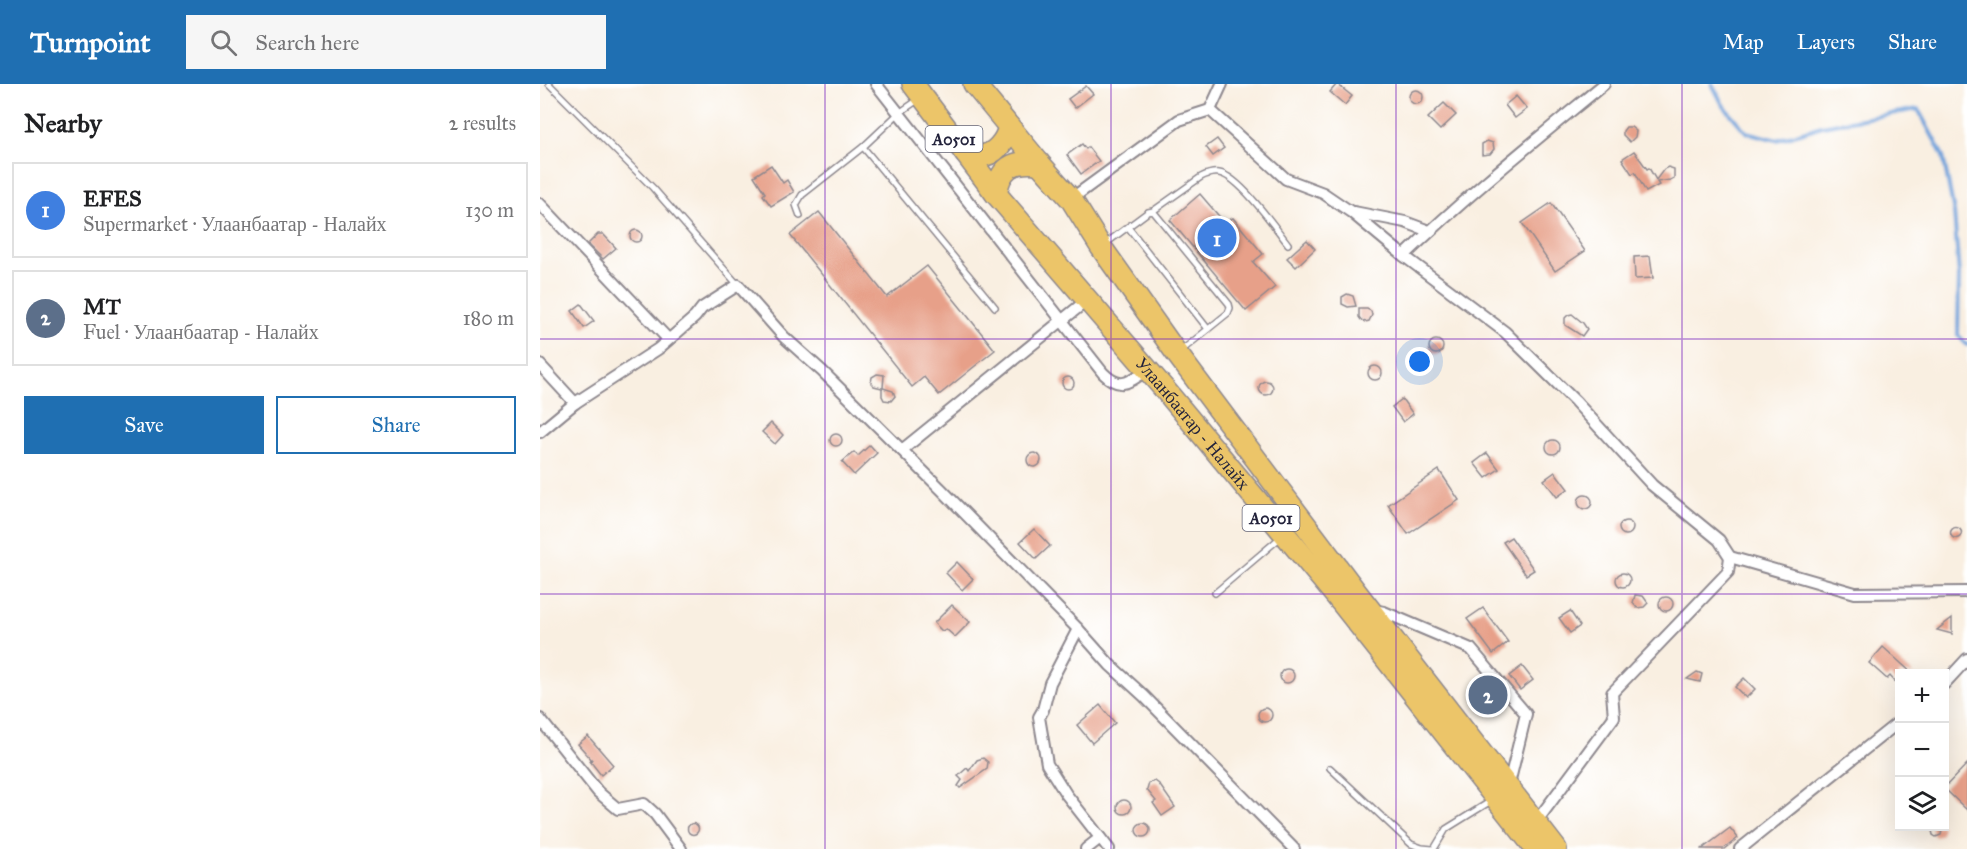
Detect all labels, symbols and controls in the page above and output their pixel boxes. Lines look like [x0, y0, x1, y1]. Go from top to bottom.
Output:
search box [186, 15, 606, 69]
text: Turnpoint [30, 25, 150, 60]
icon: search [207, 26, 240, 59]
text: Search here [255, 29, 359, 56]
text: Map [1723, 29, 1764, 55]
text: Layers [1797, 29, 1855, 55]
text: Share [1888, 29, 1937, 55]
text: Nearby [24, 107, 102, 139]
text: 2 results [448, 111, 516, 135]
road number: A0501 [926, 126, 982, 152]
text: EFES [83, 185, 142, 212]
text: 1 [42, 198, 49, 222]
text: 130 m [465, 198, 514, 222]
text: Supermarket · Улаанбаатар - Налайх [83, 212, 387, 236]
pin: 1 [1198, 216, 1236, 260]
text: MT [83, 293, 121, 320]
text: 2 [41, 306, 50, 330]
text: 180 m [463, 306, 514, 330]
text: Fuel · Улаанбаатар - Налайх [83, 320, 319, 344]
your location [1405, 347, 1434, 376]
street label: Улаанбаатар - Налайх [1131, 352, 1255, 495]
button: Save [24, 396, 264, 454]
button: Share [276, 396, 516, 454]
road number: A0501 [1242, 505, 1300, 531]
map controls [1895, 669, 1949, 831]
button: + [1895, 669, 1949, 723]
pin: 2 [1468, 672, 1508, 718]
button: − [1895, 723, 1949, 777]
button: layers [1895, 777, 1949, 831]

